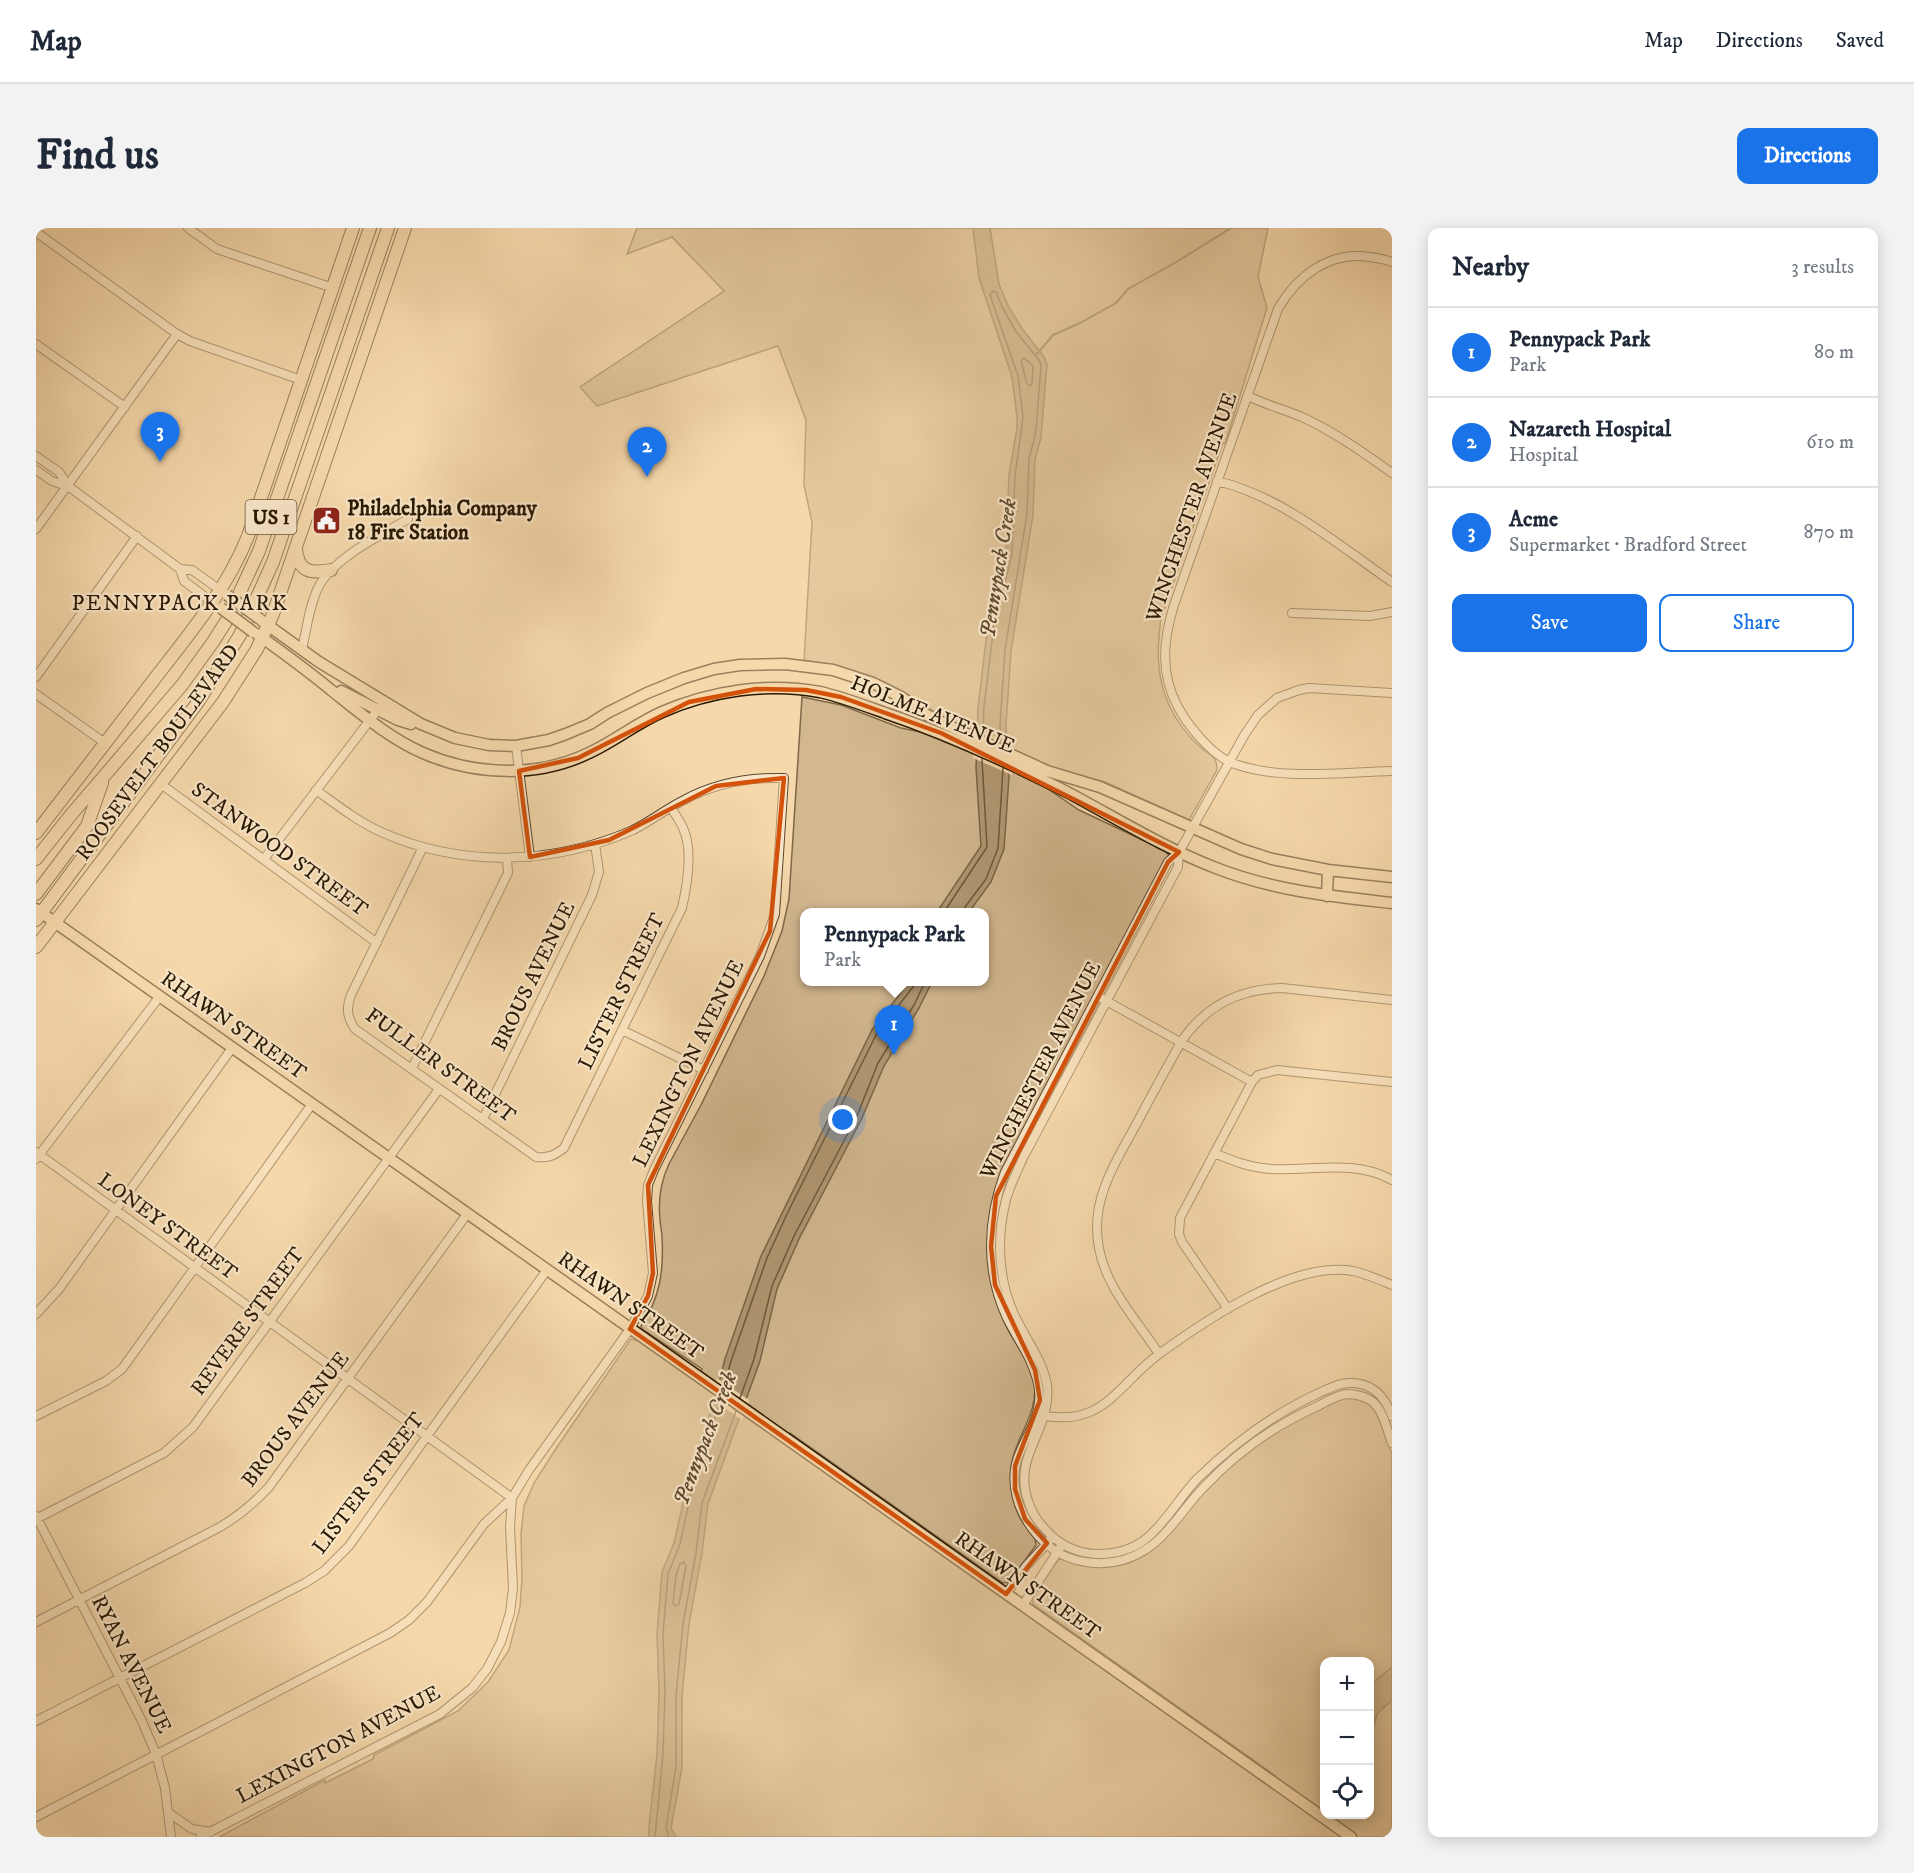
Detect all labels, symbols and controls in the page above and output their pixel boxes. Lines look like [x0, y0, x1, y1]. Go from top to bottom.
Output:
text: Map [30, 24, 82, 59]
text: Map [1644, 28, 1683, 54]
text: Directions [1716, 28, 1803, 54]
text: Saved [1836, 28, 1884, 54]
button: Directions [1737, 128, 1878, 184]
text: Find us [36, 130, 159, 182]
text: Nearby [1452, 251, 1529, 284]
text: 3 results [1791, 255, 1854, 280]
text: Pennypack Park [1509, 326, 1650, 353]
text: 1 [1468, 340, 1475, 365]
text: 80 m [1814, 340, 1854, 365]
text: Park [1509, 353, 1546, 378]
street label: WINCHESTER AVENUE [1140, 389, 1243, 626]
pin: 3 [140, 412, 180, 462]
text: Nazareth Hospital [1509, 416, 1671, 443]
pin: 2 [628, 428, 666, 477]
text: 2 [1467, 430, 1476, 455]
text: 610 m [1806, 430, 1854, 455]
text: Hospital [1509, 443, 1578, 468]
place label: Philadelphia Company 18 Fire Station [347, 496, 538, 546]
water label: Pennypack Creek [974, 496, 1023, 640]
road number: US 1 [246, 500, 296, 534]
public building icon: Philadelphia Company 18 Fire Station [310, 504, 342, 536]
text: Acme [1509, 506, 1558, 533]
text: 3 [1468, 520, 1475, 545]
text: 870 m [1803, 520, 1854, 545]
text: Supermarket · Bradford Street [1509, 533, 1747, 558]
district label: PENNYPACK PARK [72, 590, 288, 617]
button: Save [1452, 594, 1647, 652]
button: Share [1659, 594, 1854, 652]
street label: ROOSEVELT BOULEVARD [70, 639, 245, 866]
street label: HOLME AVENUE [847, 670, 1019, 760]
street label: STANWOOD STREET [186, 777, 373, 923]
street label: BROUS AVENUE [487, 897, 581, 1055]
popup [800, 908, 989, 986]
street label: LISTER STREET [573, 909, 671, 1074]
text: Pennypack Park [824, 921, 965, 948]
text: Park [824, 948, 861, 973]
street label: LEXINGTON AVENUE [627, 956, 750, 1171]
street label: WINCHESTER AVENUE [974, 957, 1107, 1185]
street label: RHAWN STREET [156, 966, 311, 1086]
street label: FULLER STREET [360, 1003, 521, 1129]
pin: 1 [874, 1006, 914, 1055]
your location [828, 1105, 857, 1134]
street label: LONEY STREET [93, 1167, 242, 1286]
street label: REVERE STREET [185, 1242, 310, 1401]
street label: RHAWN STREET [553, 1246, 708, 1366]
street label: BROUS AVENUE [236, 1347, 355, 1492]
water label: Pennypack Creek [668, 1367, 744, 1509]
street label: LISTER STREET [307, 1408, 431, 1560]
street label: RHAWN STREET [950, 1526, 1105, 1646]
street label: RYAN AVENUE [85, 1591, 177, 1738]
map controls [1320, 1657, 1374, 1819]
button: + [1320, 1657, 1374, 1711]
street label: LEXINGTON AVENUE [232, 1680, 445, 1810]
button: − [1320, 1711, 1374, 1765]
button: locate [1320, 1765, 1374, 1819]

